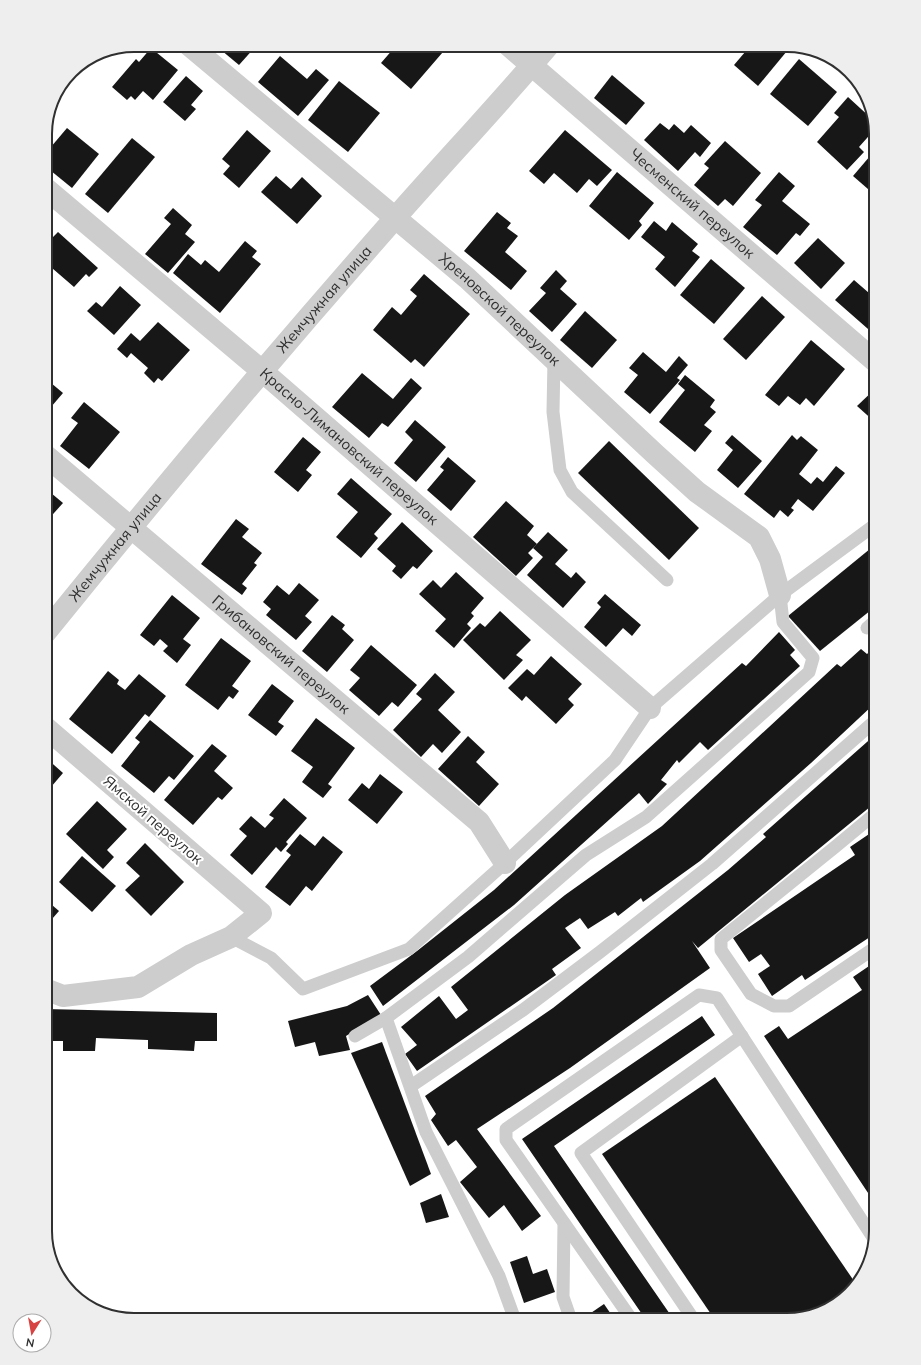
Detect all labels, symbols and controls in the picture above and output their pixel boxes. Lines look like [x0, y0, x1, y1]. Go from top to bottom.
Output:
street label: Чесменский переулок [626, 144, 760, 263]
street label: Жемчужная улица [272, 241, 375, 357]
street label: Хреновской переулок [435, 249, 565, 370]
street label: Красно-Лимановский переулок [256, 363, 443, 529]
street label: Жемчужная улица [64, 488, 165, 605]
street label: Грибановский переулок [208, 591, 355, 718]
street label: Ямской переулок [100, 771, 208, 869]
north arrow [12, 1313, 52, 1353]
text: N [25, 1335, 36, 1350]

